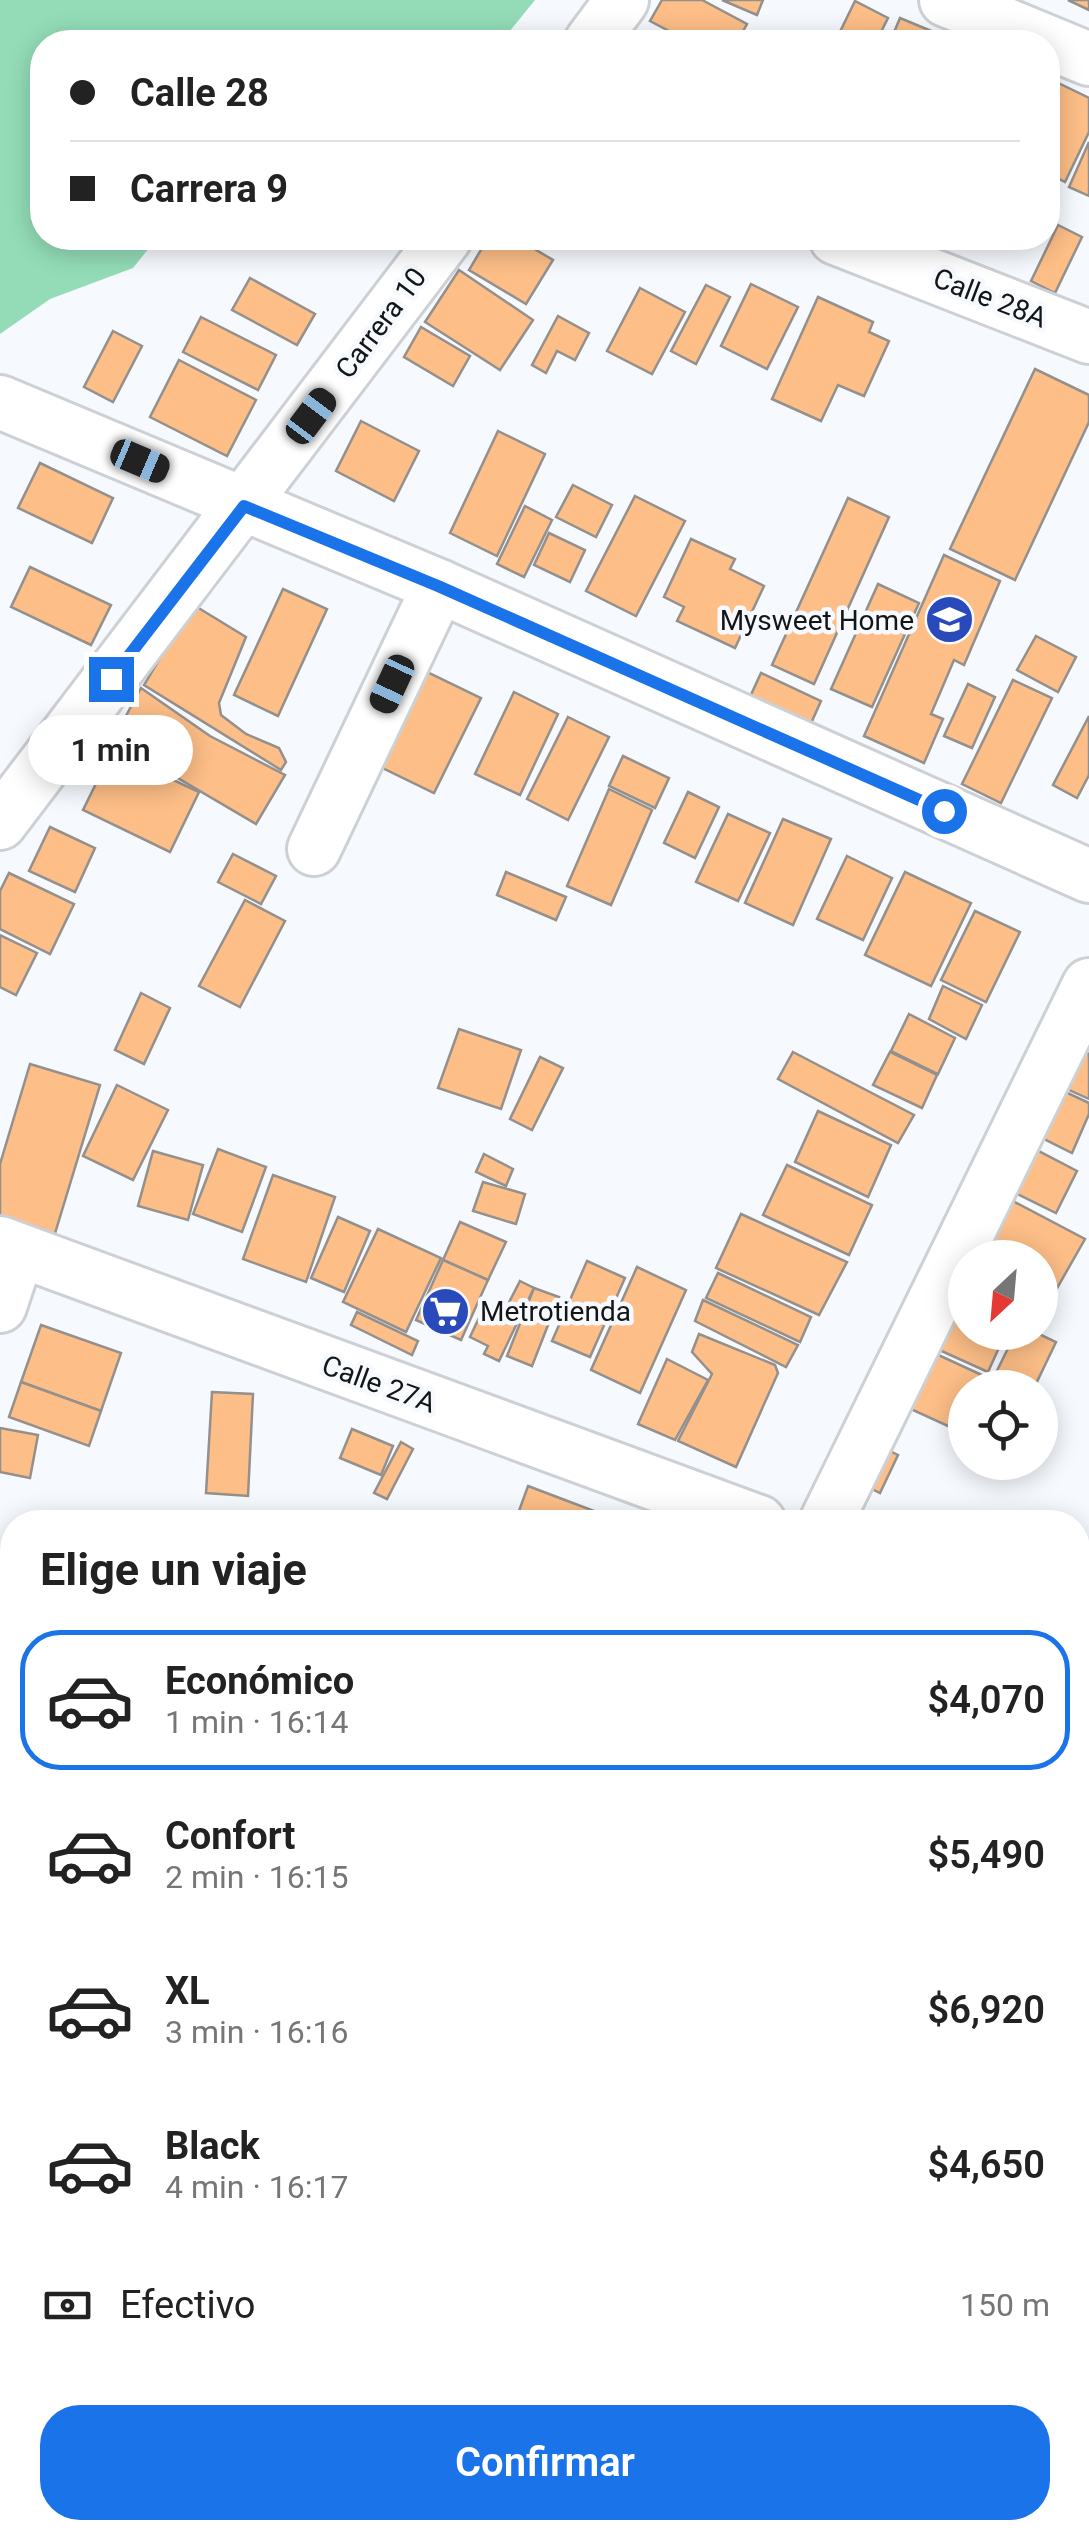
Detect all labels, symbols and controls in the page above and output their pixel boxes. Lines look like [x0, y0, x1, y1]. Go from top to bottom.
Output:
text: Calle 28 [130, 71, 269, 115]
text: Carrera 9 [130, 167, 288, 211]
street label: Carrera 10 [329, 261, 433, 385]
street label: Calle 28A [929, 261, 1051, 335]
car [281, 383, 341, 449]
car [107, 435, 173, 487]
school or university icon: Mysweet Home [923, 594, 975, 646]
place label: Mysweet Home [720, 604, 914, 637]
car [366, 650, 418, 718]
route end [89, 657, 134, 702]
callout: 1 min [28, 714, 194, 784]
text: 1 min [70, 731, 151, 769]
route start [922, 789, 967, 834]
north arrow [948, 1240, 1058, 1350]
map controls [948, 1240, 1058, 1480]
supermarket icon: Metrotienda [419, 1285, 471, 1337]
place label: Metrotienda [480, 1295, 631, 1328]
street label: Calle 27A [318, 1348, 440, 1420]
button: locate [948, 1370, 1058, 1480]
text: Elige un viaje [40, 1543, 307, 1596]
icon: car [45, 1655, 135, 1745]
text: Económico [165, 1659, 354, 1703]
text: $4,070 [928, 1678, 1045, 1722]
text: 1 min · 16:14 [165, 1703, 348, 1741]
icon: car [45, 1810, 135, 1900]
text: Confort [165, 1814, 295, 1858]
text: $5,490 [928, 1833, 1045, 1877]
text: 2 min · 16:15 [165, 1858, 348, 1896]
icon: car [45, 1965, 135, 2055]
text: XL [165, 1969, 210, 2013]
text: $6,920 [928, 1988, 1045, 2032]
text: 3 min · 16:16 [165, 2013, 348, 2051]
icon: car [45, 2120, 135, 2210]
text: Black [165, 2124, 260, 2168]
text: $4,650 [928, 2143, 1045, 2187]
text: 4 min · 16:17 [165, 2168, 348, 2206]
icon: cash [40, 2278, 95, 2333]
text: Efectivo [120, 2283, 256, 2327]
text: 150 m [960, 2286, 1050, 2324]
button: Confirmar [40, 2405, 1050, 2520]

